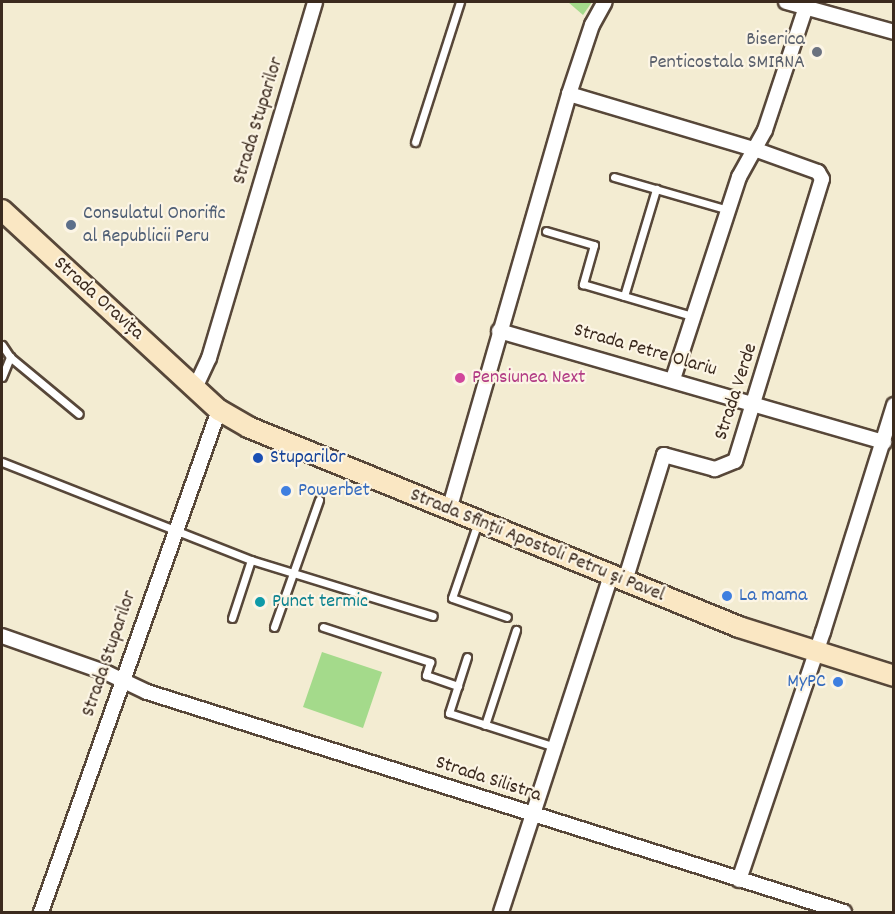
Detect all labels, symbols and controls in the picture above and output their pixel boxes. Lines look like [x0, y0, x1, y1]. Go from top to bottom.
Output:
place label: Biserica Penticostala SMIRNA [649, 28, 805, 75]
marker: Biserica Penticostala SMIRNA [810, 45, 824, 59]
street label: Strada Stuparilor [228, 54, 290, 188]
place label: Consulatul Onorific al Republicii Peru [83, 202, 226, 249]
marker: Consulatul Onorific al Republicii Peru [64, 218, 78, 232]
street label: Strada Oravița [48, 252, 148, 346]
street label: Strada Petre Olariu [571, 319, 719, 383]
street label: Strada Verde [710, 341, 764, 443]
place label: Pensiunea Next [472, 366, 585, 390]
marker: Pensiunea Next [453, 371, 467, 385]
place label: Stuparilor [270, 446, 346, 470]
marker: Stuparilor [251, 451, 265, 465]
place label: Powerbet [298, 479, 370, 503]
marker: Powerbet [279, 484, 293, 498]
street label: Strada Sfinții Apostoli Petru și Pavel [406, 484, 668, 608]
place label: La mama [739, 584, 807, 608]
street label: Strada Stuparilor [77, 588, 143, 720]
marker: La mama [720, 589, 734, 603]
place label: Punct termic [272, 590, 368, 614]
marker: Punct termic [253, 595, 267, 609]
place label: MyPC [787, 670, 826, 694]
marker: MyPC [831, 675, 845, 689]
street label: Strada Silistra [432, 752, 544, 808]

